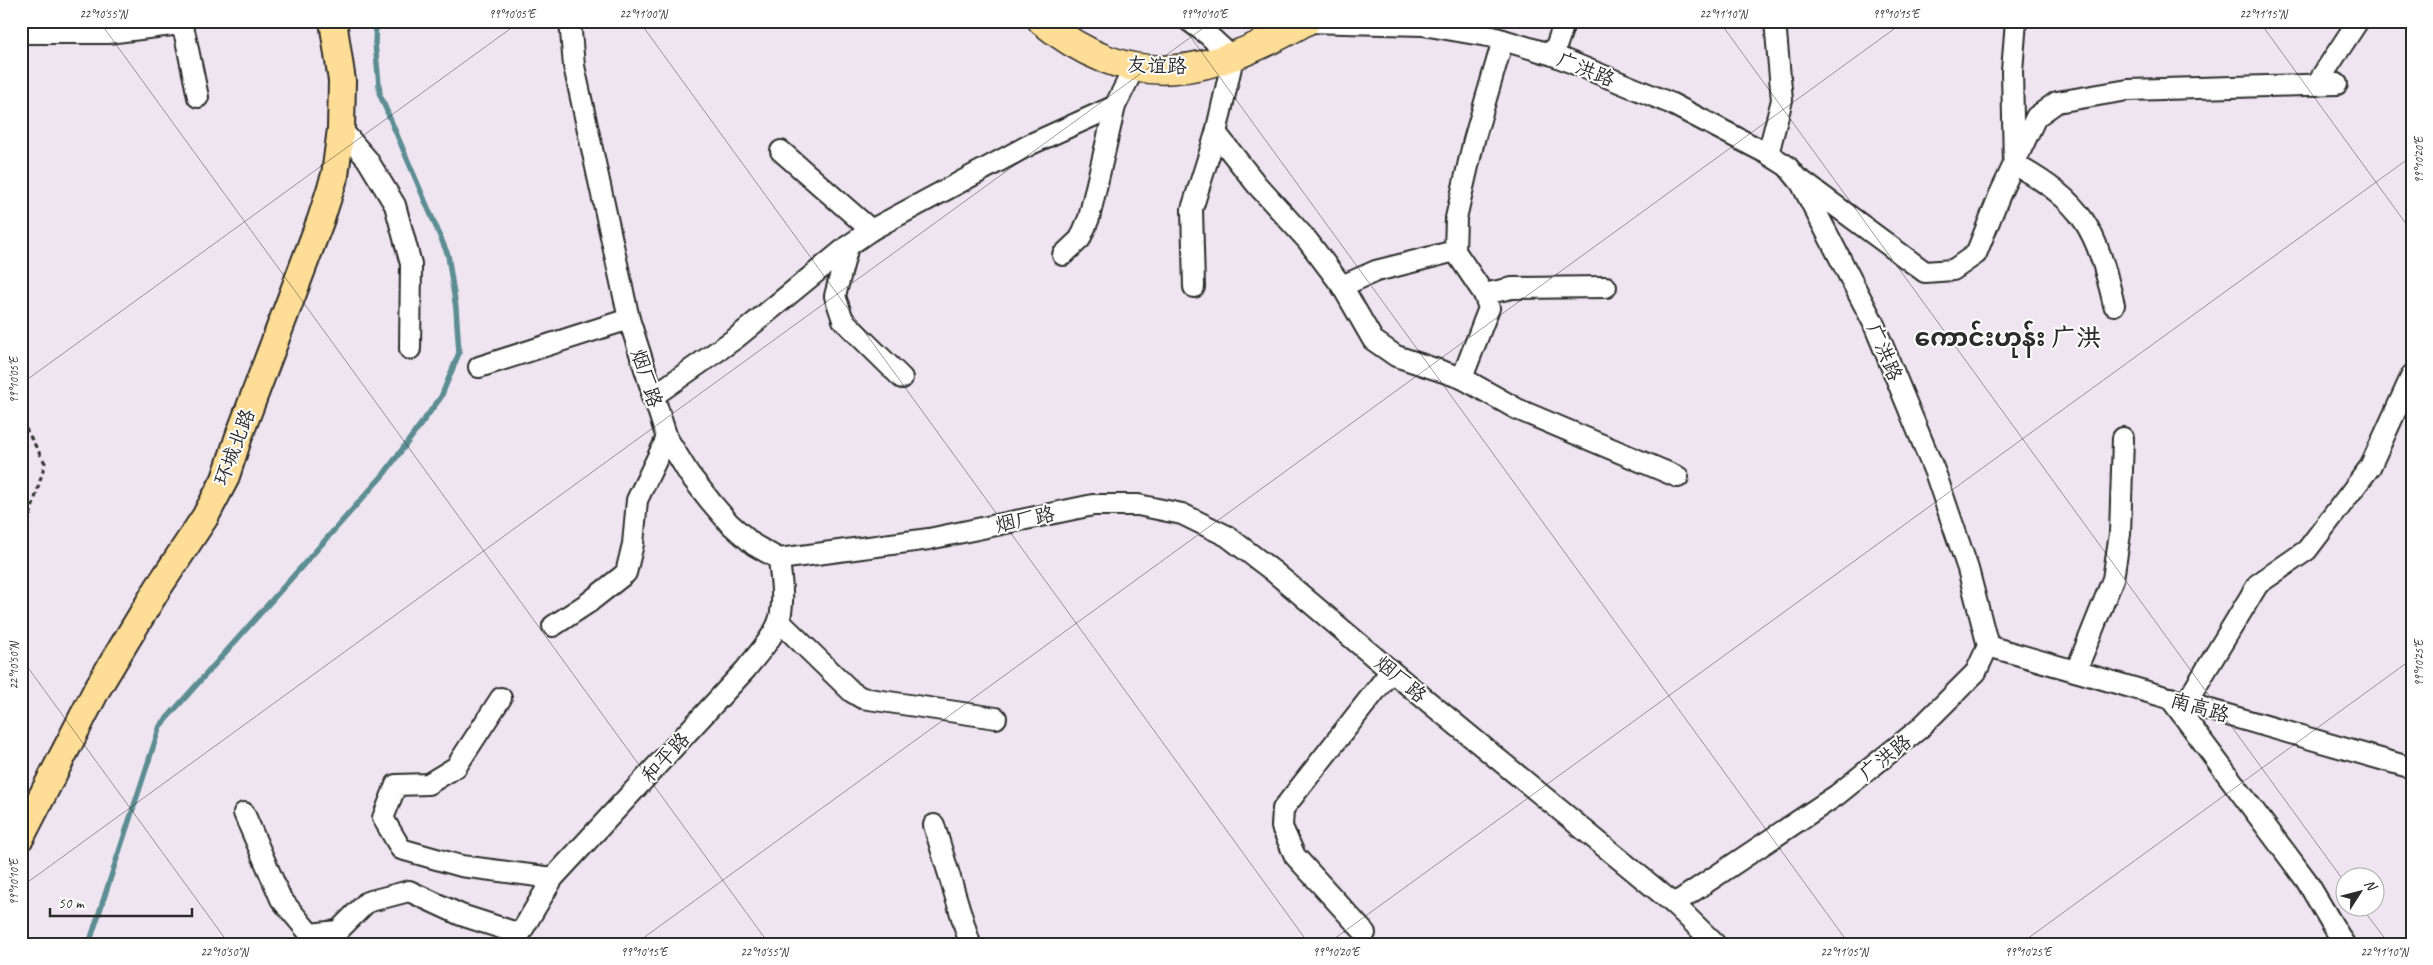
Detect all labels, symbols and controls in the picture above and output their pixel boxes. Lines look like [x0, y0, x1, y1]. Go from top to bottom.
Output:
text: 22°10'55"N [79, 6, 128, 22]
text: 99°10'05"E [489, 6, 537, 22]
text: 22°11'00"N [619, 6, 668, 22]
text: 99°10'10"E [1181, 6, 1229, 22]
text: 22°11'10"N [1699, 6, 1748, 22]
text: 99°10'15"E [1873, 6, 1921, 22]
text: 22°11'15"N [2239, 6, 2288, 22]
street label: 广洪路 [1553, 47, 1619, 93]
street label: 友谊路 [1127, 52, 1188, 79]
text: 99°10'20"E [2411, 135, 2427, 183]
street label: 广洪路 [1861, 320, 1908, 386]
district label: ကောင်းဟုန်း 广洪 [1914, 320, 2102, 358]
street label: 烟厂路 [625, 346, 668, 411]
text: 99°10'05"E [6, 355, 22, 403]
street label: 环城北路 [208, 404, 261, 489]
street label: 烟厂路 [993, 501, 1058, 538]
text: 99°10'25"E [2411, 638, 2427, 686]
text: 22°10'50"N [6, 641, 22, 690]
street label: 烟厂路 [1370, 651, 1432, 709]
street label: 南高路 [2168, 687, 2233, 728]
street label: 和平路 [636, 726, 696, 788]
street label: 广洪路 [1854, 728, 1917, 786]
text: 99°10'10"E [6, 857, 22, 905]
north arrow [2336, 868, 2386, 918]
text: N [2361, 876, 2381, 895]
scale bar [50, 885, 192, 917]
text: 50 m [58, 894, 85, 913]
text: 22°10'50"N [200, 944, 249, 960]
text: 99°10'15"E [621, 944, 669, 960]
text: 22°10'55"N [740, 944, 789, 960]
text: 99°10'20"E [1313, 944, 1361, 960]
text: 22°11'05"N [1820, 944, 1869, 960]
text: 99°10'25"E [2005, 944, 2053, 960]
text: 22°11'10"N [2360, 944, 2409, 960]

